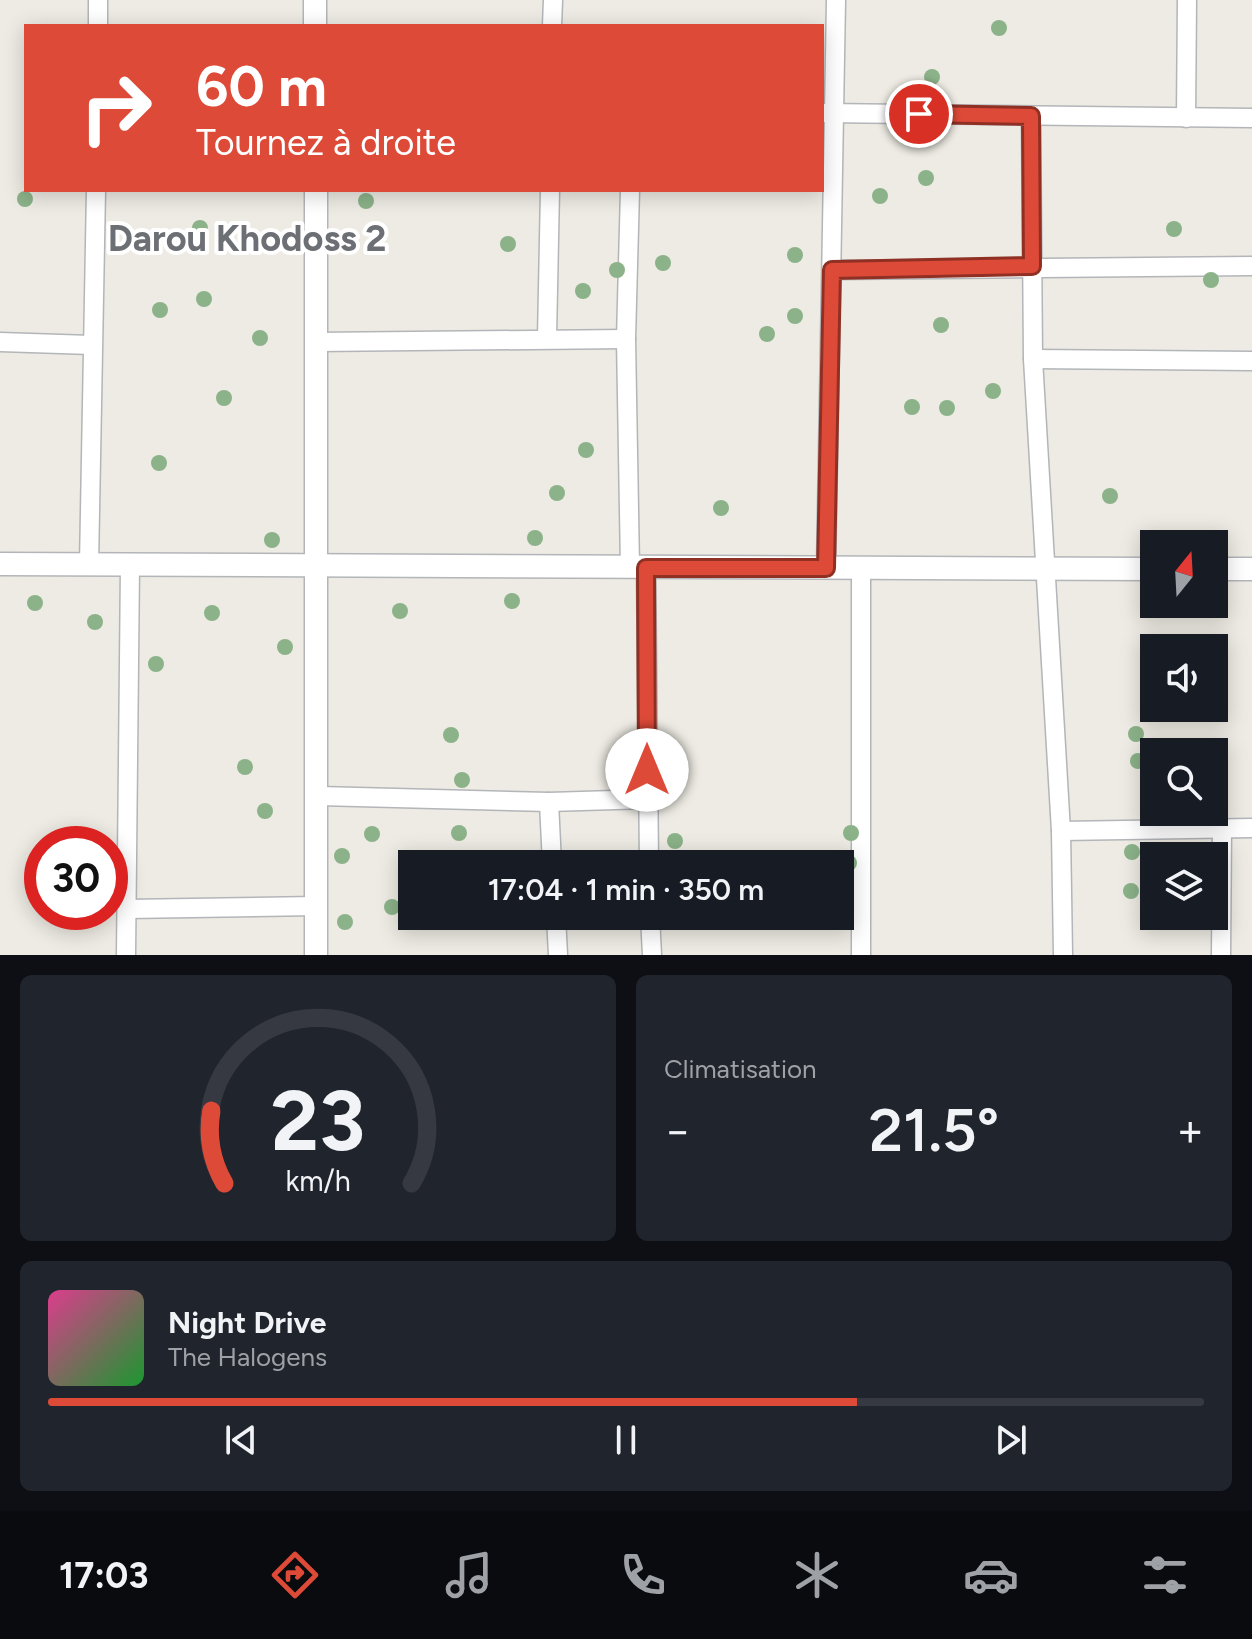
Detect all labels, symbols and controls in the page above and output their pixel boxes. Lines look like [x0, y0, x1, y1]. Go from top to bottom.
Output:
text: 60 m [196, 53, 327, 120]
icon: right [64, 56, 168, 160]
pin [885, 80, 953, 148]
icon: arrive [897, 92, 941, 136]
text: Tournez à droite [196, 121, 456, 164]
district label: Darou Khodoss 2 [108, 217, 386, 260]
north arrow [1140, 530, 1228, 618]
map controls [1140, 530, 1228, 930]
button: sound [1140, 634, 1228, 722]
position arrow [605, 728, 689, 812]
button: search [1140, 738, 1228, 826]
speed limit sign: 30 [24, 826, 128, 930]
button: layers [1140, 842, 1228, 930]
text: 17:04 · 1 min · 350 m [488, 871, 764, 908]
text: Climatisation [664, 1053, 817, 1085]
text: 23 [271, 1071, 365, 1171]
text: 21.5° [869, 1094, 999, 1166]
text: − [664, 1104, 691, 1157]
text: + [1177, 1104, 1204, 1157]
text: km/h [285, 1164, 351, 1198]
text: Night Drive [168, 1304, 326, 1341]
text: The Halogens [168, 1341, 327, 1373]
icon: previous [219, 1418, 263, 1462]
icon: pause [604, 1418, 648, 1462]
icon: next [989, 1418, 1033, 1462]
icon: directions [267, 1547, 323, 1603]
icon: music [441, 1547, 497, 1603]
icon: phone [615, 1547, 671, 1603]
icon: climate [789, 1547, 845, 1603]
icon: car [963, 1547, 1019, 1603]
icon: filters [1137, 1547, 1193, 1603]
text: 17:03 [59, 1554, 148, 1597]

